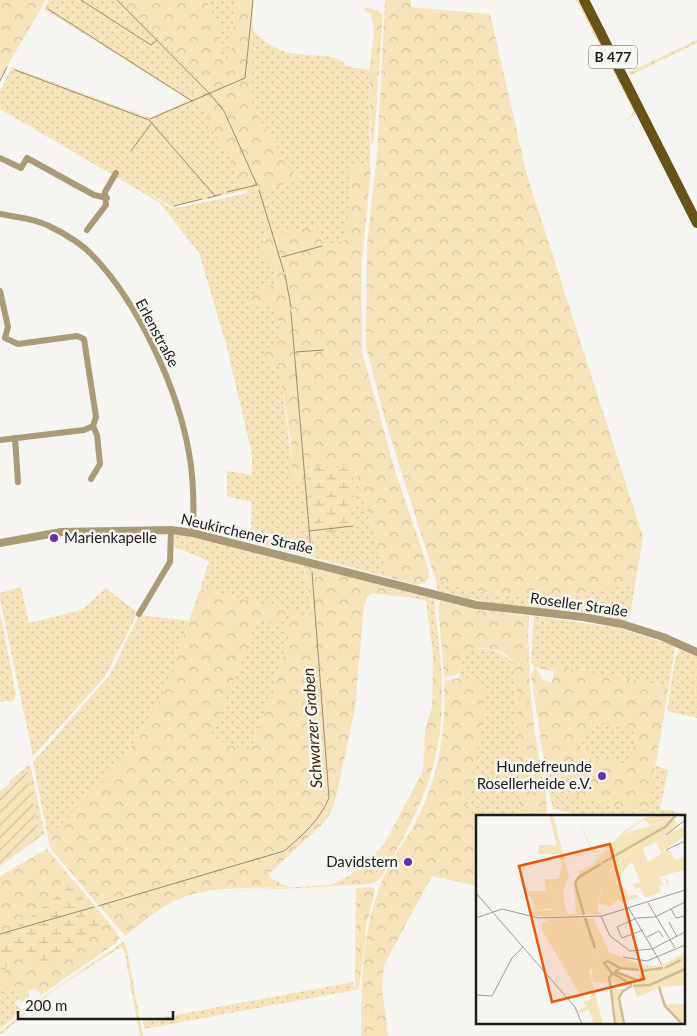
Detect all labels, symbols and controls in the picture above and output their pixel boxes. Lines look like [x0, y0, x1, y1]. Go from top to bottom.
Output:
road number: B 477 [589, 46, 637, 68]
street label: Erlenstraße [132, 295, 183, 370]
street label: Neukirchener Straße [179, 509, 315, 557]
place label: Marienkapelle [64, 528, 157, 546]
marker: Marienkapelle [48, 532, 60, 544]
street label: Roseller Straße [529, 588, 629, 620]
water label: Schwarzer Graben [298, 667, 325, 789]
place label: Hundefreunde Rosellerheide e.V. [477, 757, 592, 792]
marker: Hundefreunde Rosellerheide e.V. [596, 770, 608, 782]
inset map [476, 815, 684, 1024]
place label: Davidstern [326, 852, 398, 870]
marker: Davidstern [402, 856, 414, 868]
scale bar [18, 988, 172, 1020]
text: 200 m [25, 996, 67, 1014]

